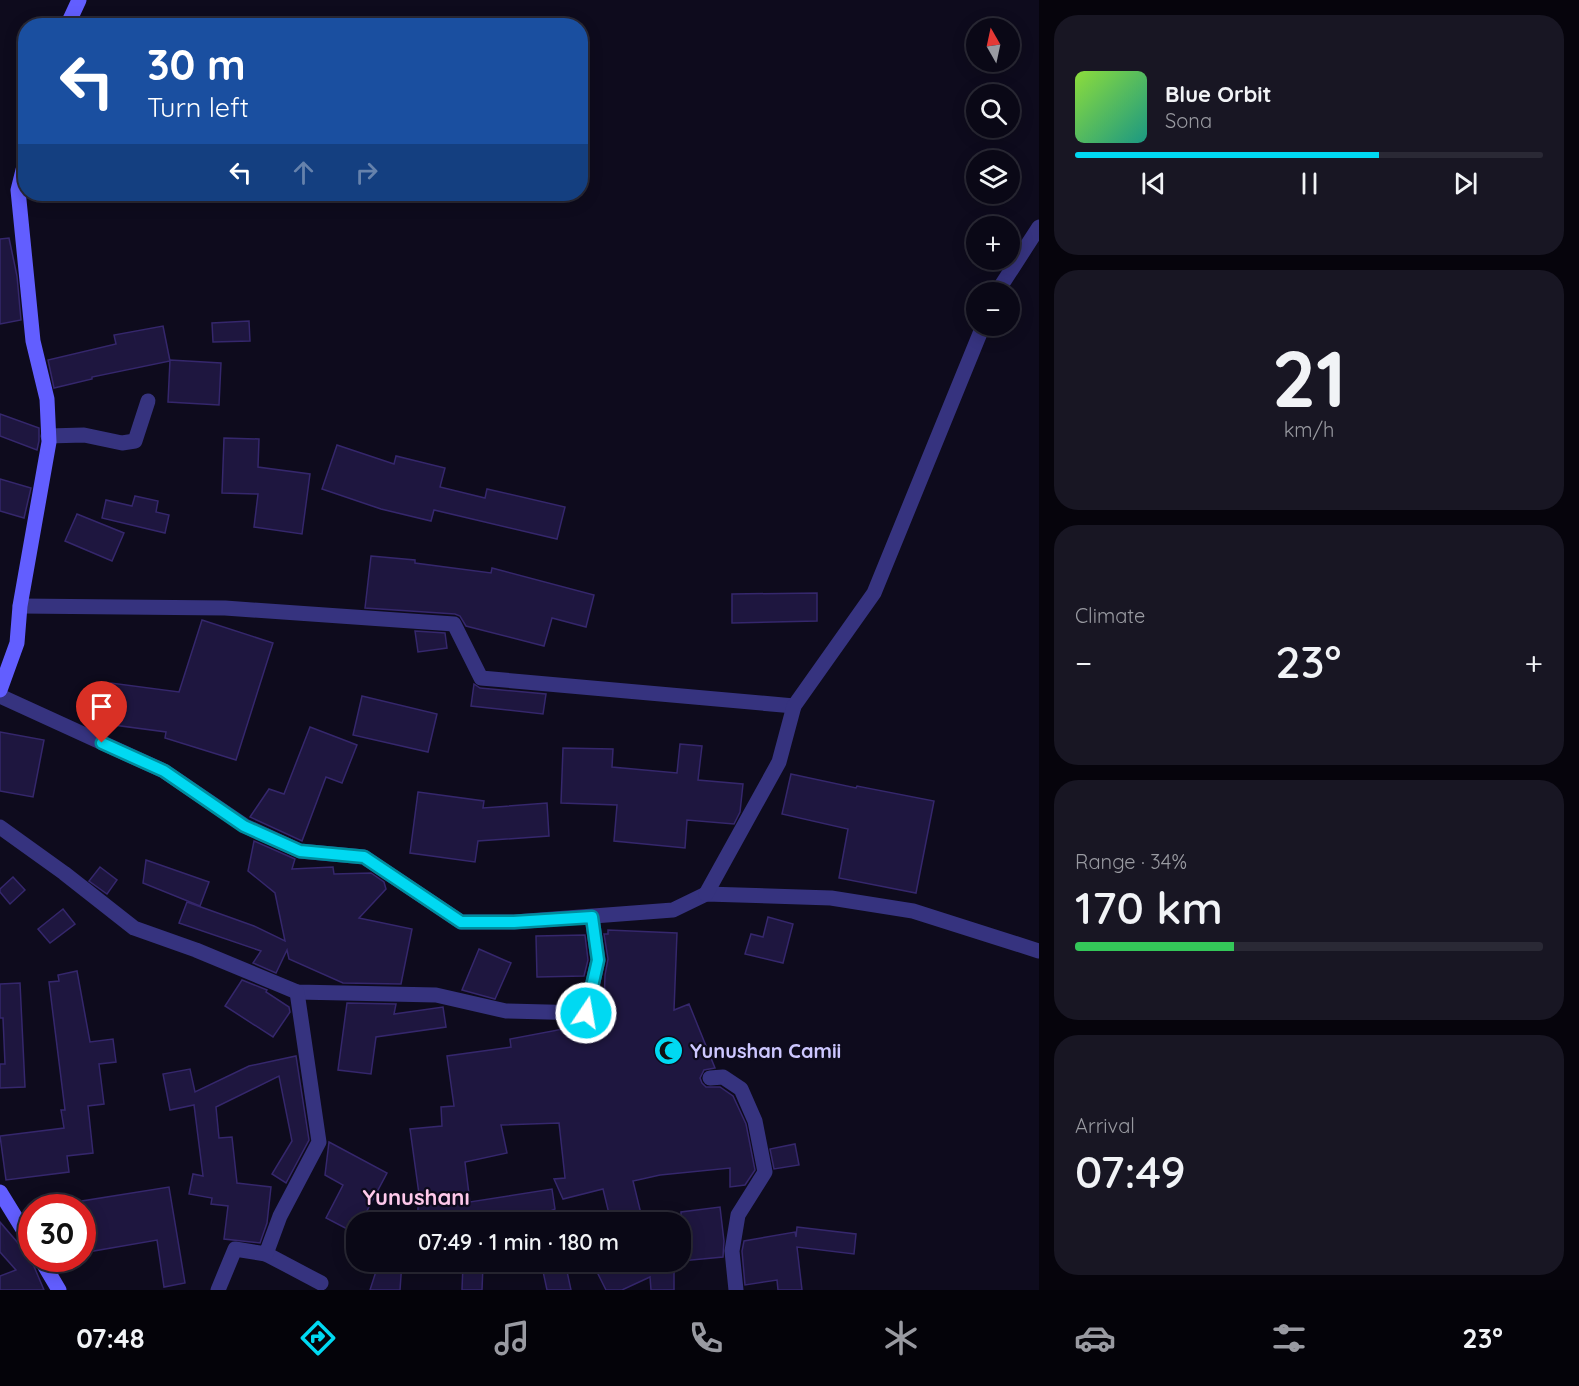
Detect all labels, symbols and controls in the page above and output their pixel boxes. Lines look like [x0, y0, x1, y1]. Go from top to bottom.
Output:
north arrow [966, 18, 1020, 72]
map controls [966, 18, 1020, 336]
text: 30 m [147, 38, 246, 91]
icon: left [48, 42, 126, 120]
text: Blue Orbit [1165, 80, 1271, 108]
button: search [966, 84, 1020, 138]
text: Turn left [147, 90, 249, 124]
text: Sona [1165, 108, 1212, 133]
button: layers [966, 150, 1020, 204]
icon: left [224, 156, 257, 189]
icon: ahead [287, 156, 320, 189]
icon: right [350, 156, 383, 189]
icon: previous [1137, 167, 1170, 200]
icon: pause [1293, 167, 1326, 200]
icon: next [1449, 167, 1482, 200]
button: + [966, 216, 1020, 270]
button: − [966, 282, 1020, 336]
text: 21 [1272, 329, 1346, 427]
text: km/h [1284, 417, 1334, 442]
text: Climate [1075, 603, 1145, 628]
text: 23° [1275, 633, 1341, 689]
text: − [1075, 642, 1092, 683]
text: + [1524, 642, 1543, 683]
pin [76, 681, 127, 743]
icon: arrive [85, 690, 118, 723]
text: Range · 34% [1075, 849, 1187, 874]
text: 170 km [1075, 879, 1223, 935]
position arrow [554, 981, 618, 1045]
mosque icon: Yunushan Camii [653, 1035, 685, 1067]
place label: Yunushan Camii [690, 1038, 841, 1063]
text: Arrival [1075, 1113, 1135, 1138]
text: 07:49 [1075, 1143, 1186, 1199]
district label: Yunushanı [362, 1183, 470, 1211]
speed limit sign: 30 [18, 1194, 96, 1272]
text: 07:49 · 1 min · 180 m [418, 1228, 619, 1256]
icon: directions [297, 1317, 339, 1359]
icon: music [491, 1317, 533, 1359]
icon: phone [685, 1317, 727, 1359]
icon: climate [880, 1317, 922, 1359]
icon: car [1074, 1317, 1116, 1359]
icon: filters [1268, 1317, 1310, 1359]
text: 07:48 [76, 1321, 145, 1355]
text: 23° [1462, 1321, 1503, 1355]

